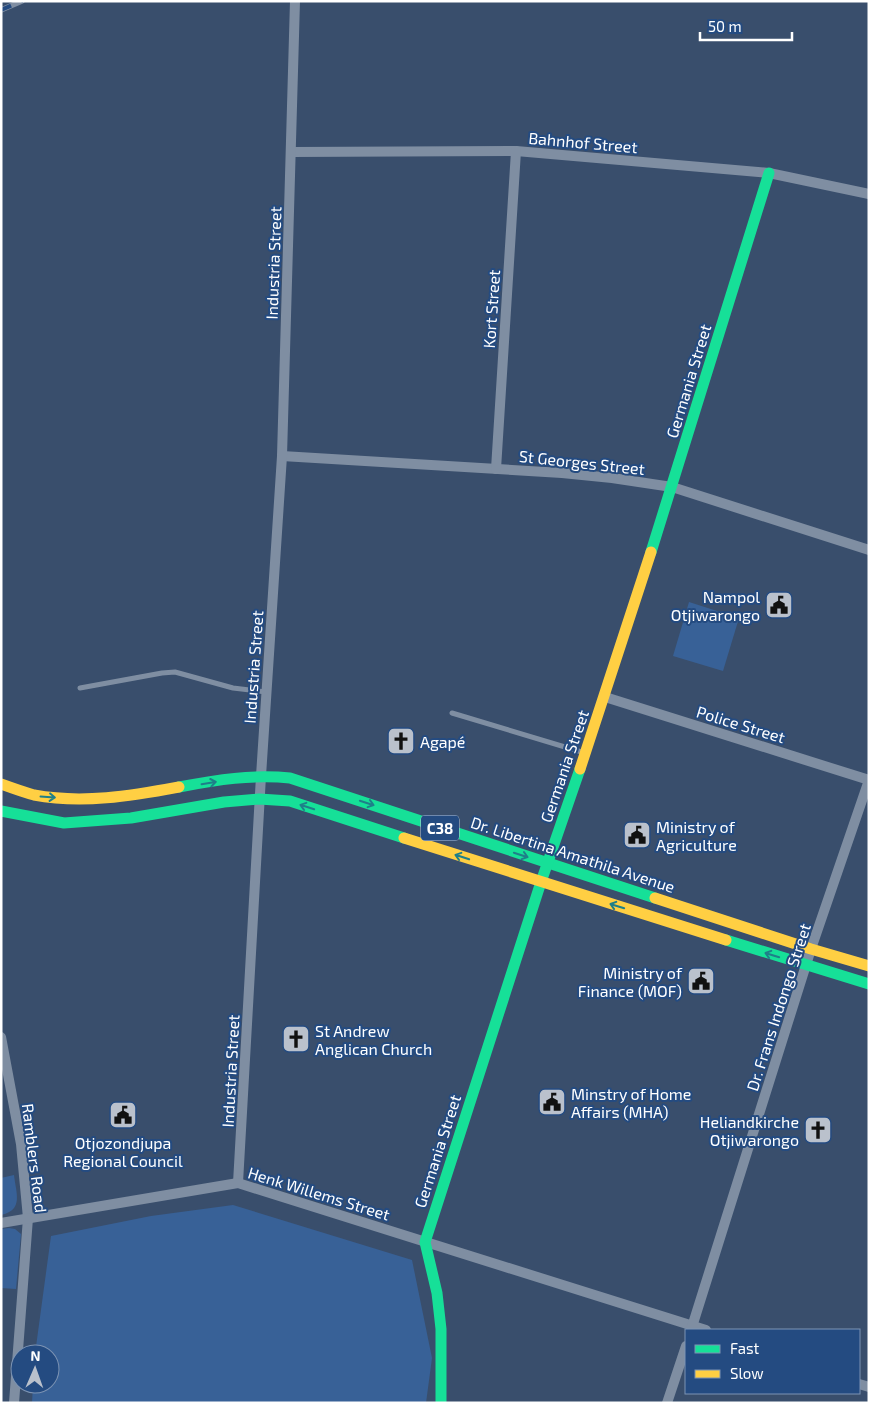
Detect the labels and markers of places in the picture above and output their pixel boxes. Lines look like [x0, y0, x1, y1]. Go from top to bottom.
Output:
place label: Nampol Otjiwarongo [671, 587, 760, 625]
public building icon: Nampol Otjiwarongo [764, 590, 794, 620]
church icon: Agapé [386, 726, 416, 756]
place label: Agapé [420, 732, 465, 751]
place label: Ministry of Agriculture [656, 817, 737, 854]
public building icon: Ministry of Agriculture [622, 820, 652, 850]
place label: Ministry of Finance (MOF) [578, 963, 683, 1000]
public building icon: Ministry of Finance (MOF) [686, 966, 716, 996]
place label: St Andrew Anglican Church [315, 1021, 432, 1058]
church icon: St Andrew Anglican Church [281, 1024, 311, 1054]
place label: Minstry of Home Affairs (MHA) [571, 1084, 691, 1121]
public building icon: Minstry of Home Affairs (MHA) [537, 1087, 567, 1117]
public building icon: Otjozondjupa Regional Council [108, 1100, 138, 1130]
place label: Heliandkirche Otjiwarongo [700, 1112, 799, 1150]
church icon: Heliandkirche Otjiwarongo [803, 1115, 833, 1145]
place label: Otjozondjupa Regional Council [63, 1133, 183, 1170]

